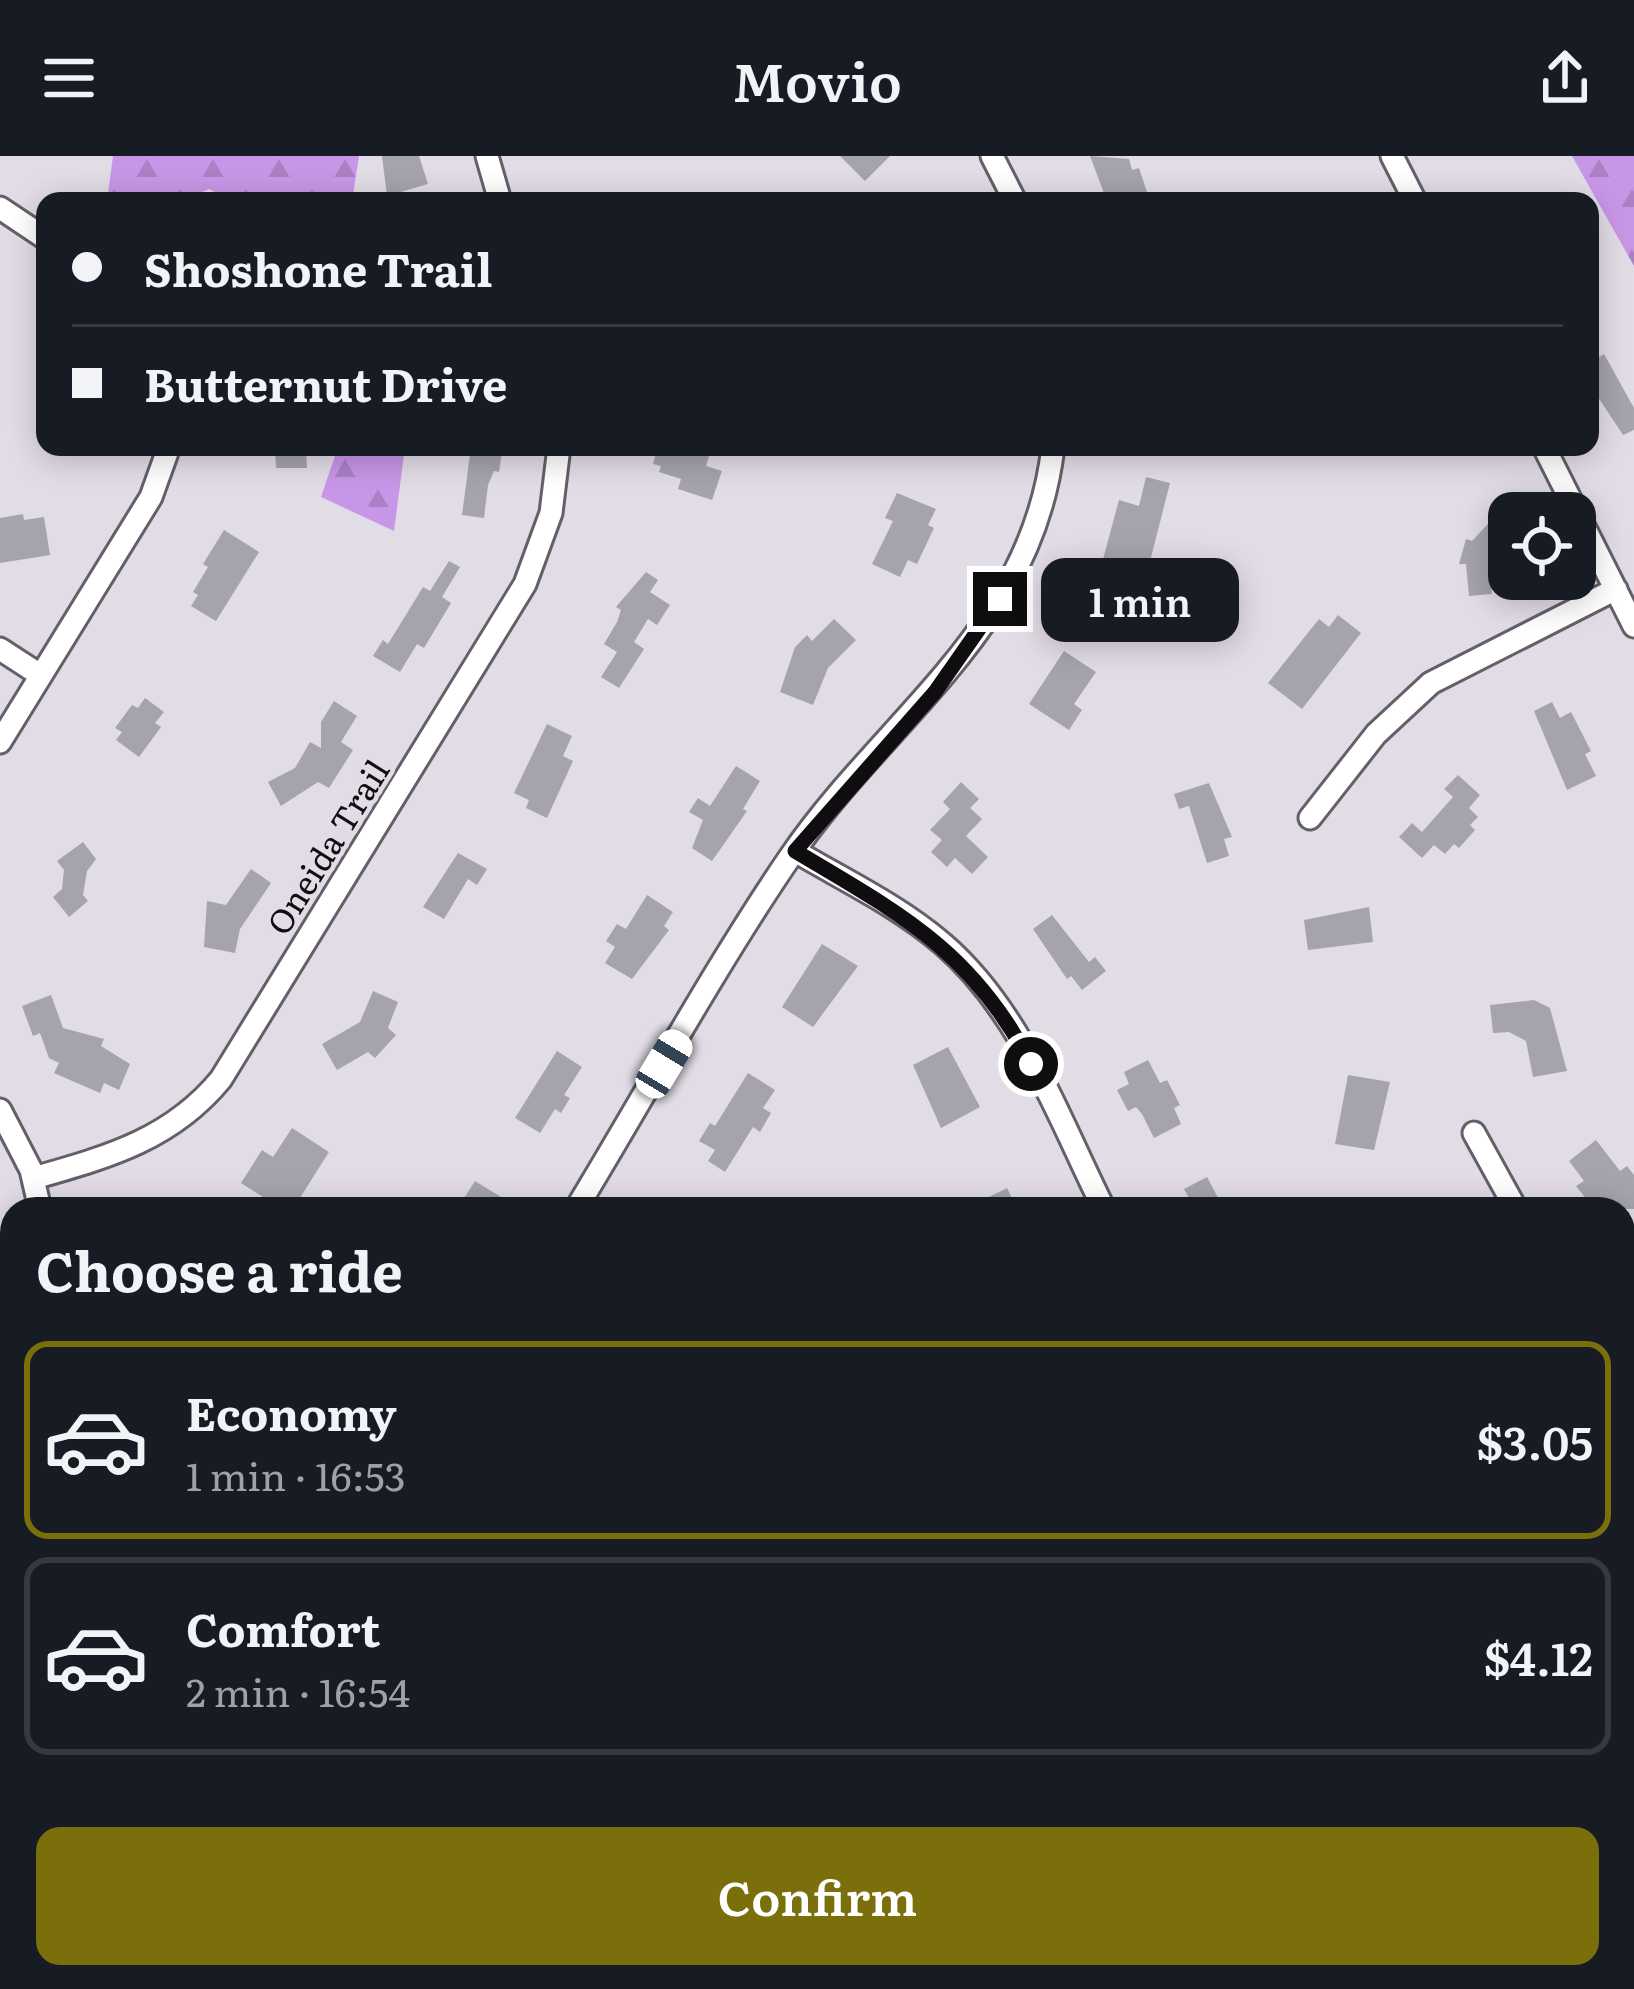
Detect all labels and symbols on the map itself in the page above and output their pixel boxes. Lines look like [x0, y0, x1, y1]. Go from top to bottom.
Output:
callout: 1 min [1042, 557, 1240, 641]
route end [973, 572, 1027, 626]
street label: Oneida Trail [253, 749, 399, 943]
car [630, 1024, 698, 1104]
route start [1004, 1037, 1058, 1091]

